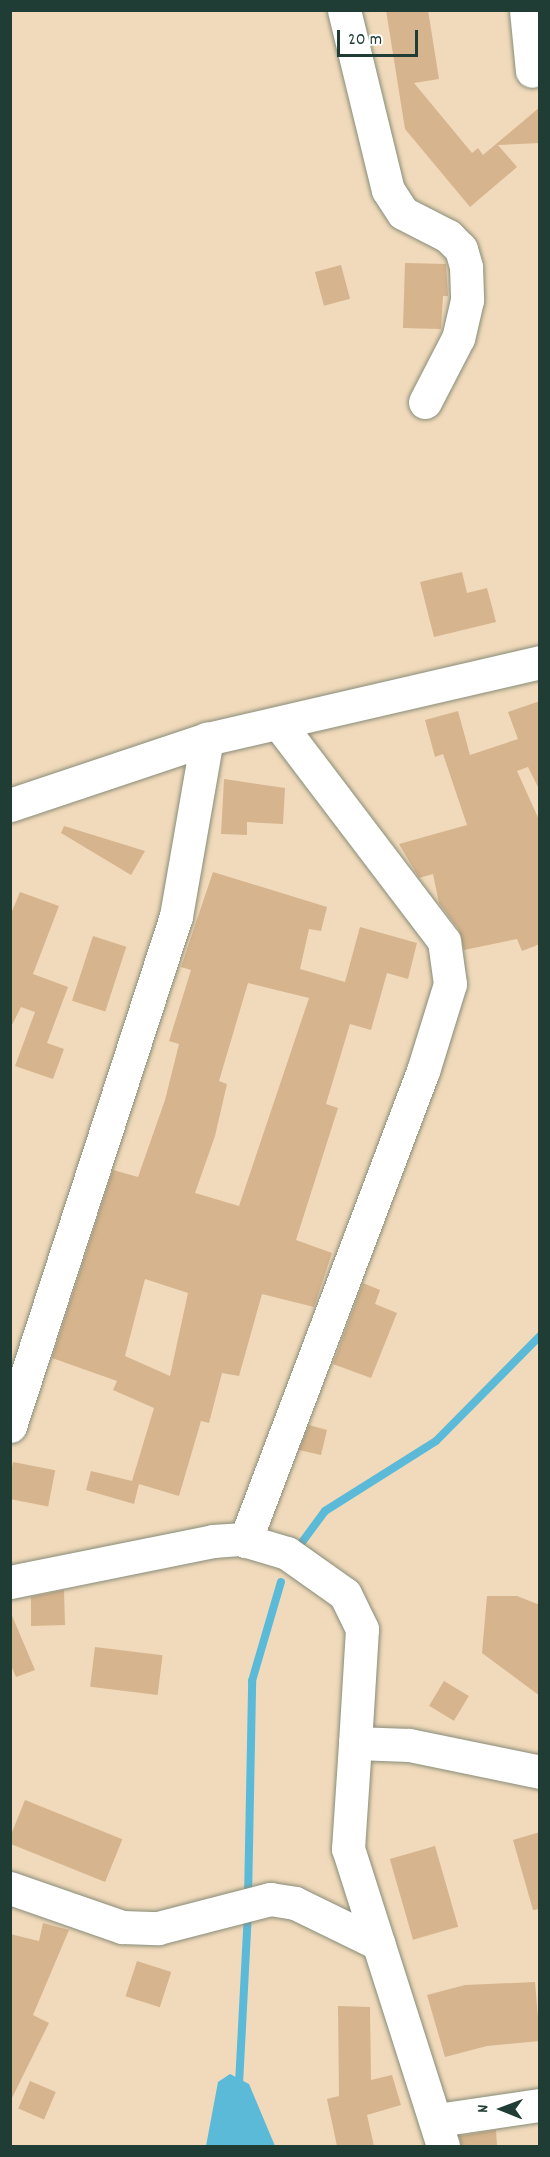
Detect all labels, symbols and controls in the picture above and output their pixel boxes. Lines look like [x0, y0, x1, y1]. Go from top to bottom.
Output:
scale bar [340, 18, 421, 56]
text: 20 m [348, 28, 382, 53]
north arrow [472, 2079, 532, 2139]
text: N [472, 2105, 495, 2113]

